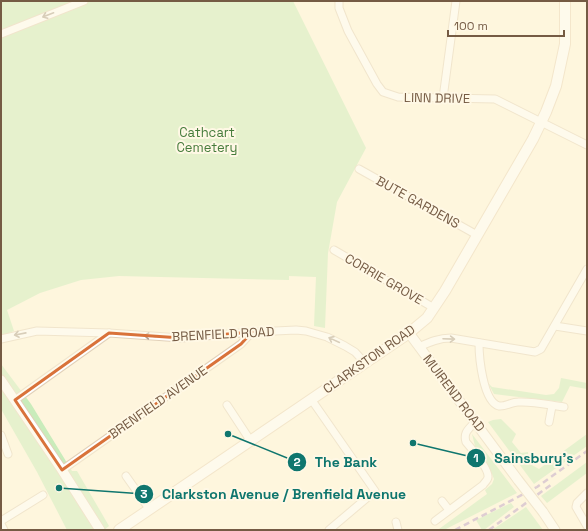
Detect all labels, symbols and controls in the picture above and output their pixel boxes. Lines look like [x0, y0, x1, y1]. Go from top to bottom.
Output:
one-way arrow [42, 12, 54, 20]
scale bar [448, 12, 564, 38]
text: 100 m [454, 18, 488, 34]
street label: LINN DRIVE [404, 89, 470, 107]
park label: Cathcart Cemetery [177, 124, 237, 156]
street label: BUTE GARDENS [373, 172, 463, 232]
street label: CORRIE GROVE [342, 250, 426, 308]
street label: CLARKSTON ROAD [320, 321, 418, 397]
street label: BRENFIELD ROAD [171, 323, 275, 345]
one-way arrow [14, 331, 27, 339]
one-way arrow [144, 332, 157, 340]
one-way arrow [442, 335, 455, 342]
one-way arrow [328, 336, 340, 343]
street label: MUIREND ROAD [419, 351, 489, 435]
street label: BRENFIELD AVENUE [105, 362, 211, 442]
callout: Sainsbury's [466, 445, 581, 471]
callout: The Bank [287, 449, 386, 475]
text: Sainsbury's [494, 449, 574, 467]
text: 1 [473, 450, 479, 466]
text: The Bank [315, 453, 377, 471]
text: 2 [293, 454, 301, 470]
callout: Clarkston Avenue / Brenfield Avenue [134, 481, 414, 507]
text: Clarkston Avenue / Brenfield Avenue [162, 485, 406, 503]
text: 3 [140, 486, 148, 502]

